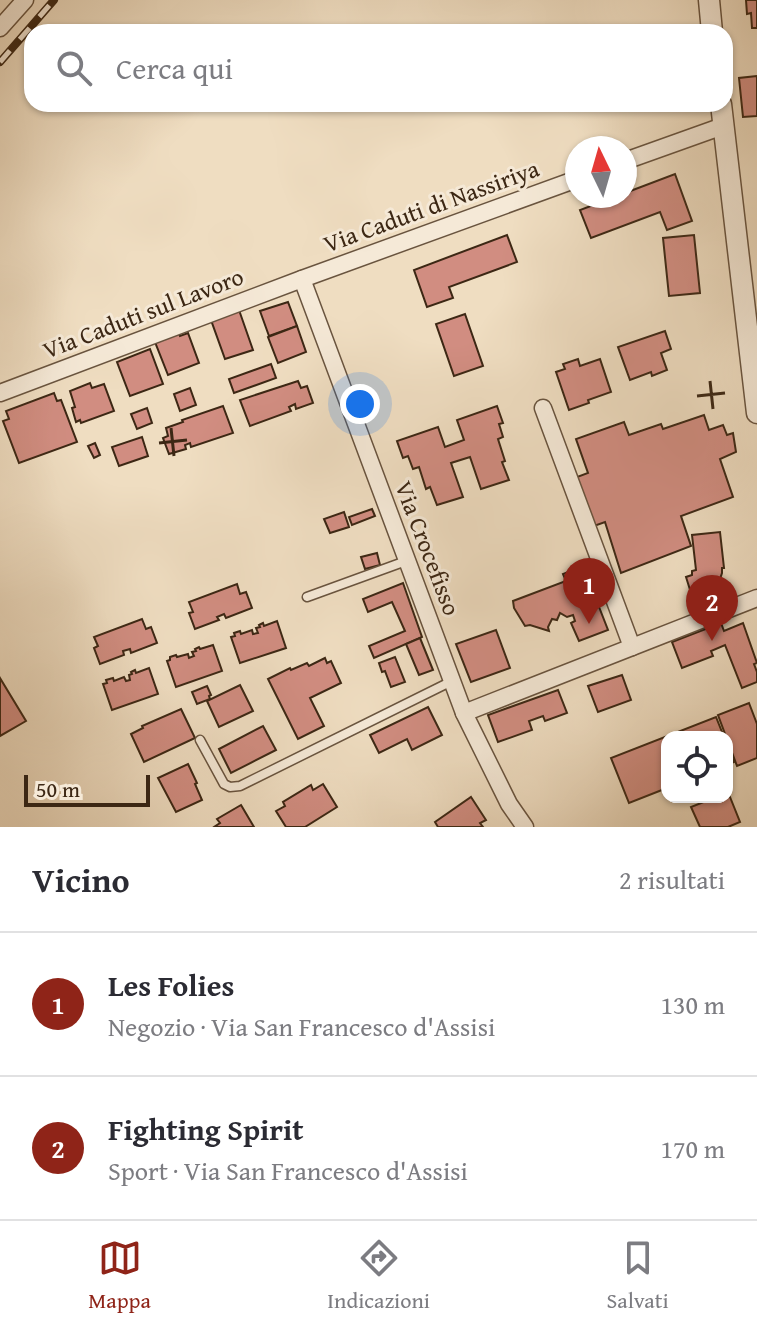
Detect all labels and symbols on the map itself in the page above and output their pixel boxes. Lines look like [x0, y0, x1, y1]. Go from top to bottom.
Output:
north arrow [565, 136, 637, 208]
street label: Via Caduti di Nassiriya [318, 151, 544, 261]
street label: Via Caduti sul Lavoro [38, 259, 248, 367]
your location [340, 384, 380, 424]
street label: Via Crocefisso [386, 476, 470, 620]
pin: 1 [563, 558, 615, 624]
pin: 2 [686, 575, 738, 641]
scale bar [24, 771, 150, 807]

